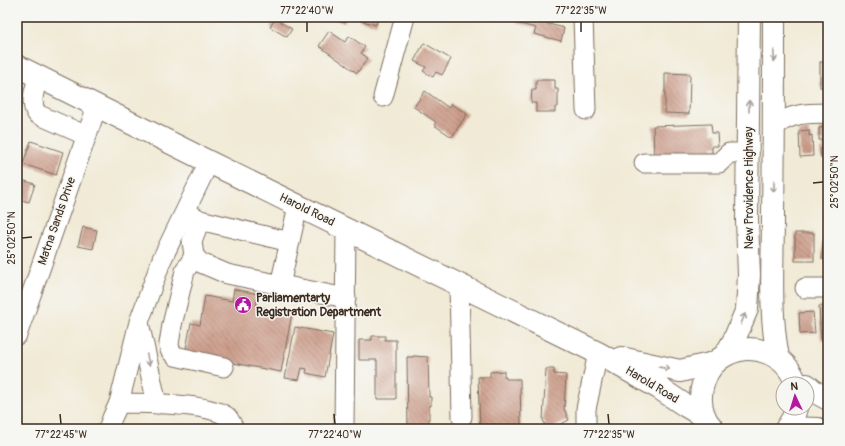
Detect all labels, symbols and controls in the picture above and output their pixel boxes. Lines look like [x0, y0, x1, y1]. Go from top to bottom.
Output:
text: 77°22'40"W [280, 5, 334, 17]
text: 77°22'35"W [555, 5, 607, 17]
one-way arrow [770, 49, 778, 62]
one-way arrow [745, 100, 753, 113]
street label: New Providence Highway [742, 127, 757, 249]
text: 25°02'50"N [829, 155, 841, 208]
street label: Matna Sands Drive [35, 175, 79, 267]
one-way arrow [770, 179, 778, 192]
street label: Harold Road [277, 190, 337, 230]
text: 25°02'50"N [6, 211, 18, 264]
place label: Parliamentarty Registration Department [256, 291, 382, 320]
public building icon: Parliamentarty Registration Department [233, 295, 253, 315]
one-way arrow [739, 314, 747, 326]
one-way arrow [144, 353, 152, 366]
street label: Harold Road [622, 363, 682, 407]
one-way arrow [657, 364, 670, 372]
north arrow [775, 376, 815, 416]
text: N [790, 380, 799, 393]
text: 77°22'45"W [35, 429, 87, 441]
text: 77°22'40"W [308, 429, 362, 441]
text: 77°22'35"W [583, 429, 635, 441]

